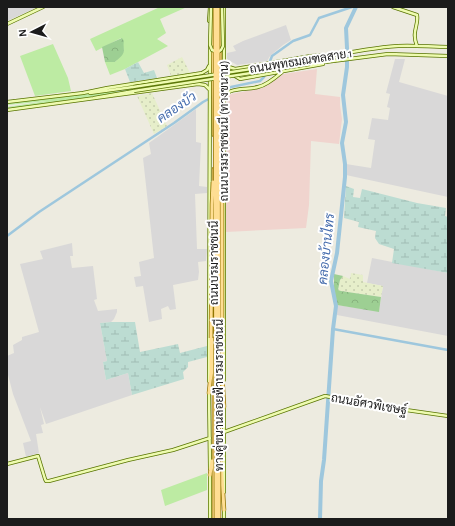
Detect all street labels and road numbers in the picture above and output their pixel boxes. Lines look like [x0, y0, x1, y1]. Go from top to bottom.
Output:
street label: ถนนพุทธมณฑลสาย 1 [249, 47, 354, 78]
street label: ถนนบรมราชชนนี (ทางขนาน) [216, 60, 230, 202]
street label: ถนนบรมราชชนนี [206, 220, 220, 305]
street label: ทางคู่ขนานลอยฟ้าบรมราชชนนี [211, 318, 227, 471]
street label: ถนนอัศวพิเชษฐ์ [330, 389, 408, 419]

